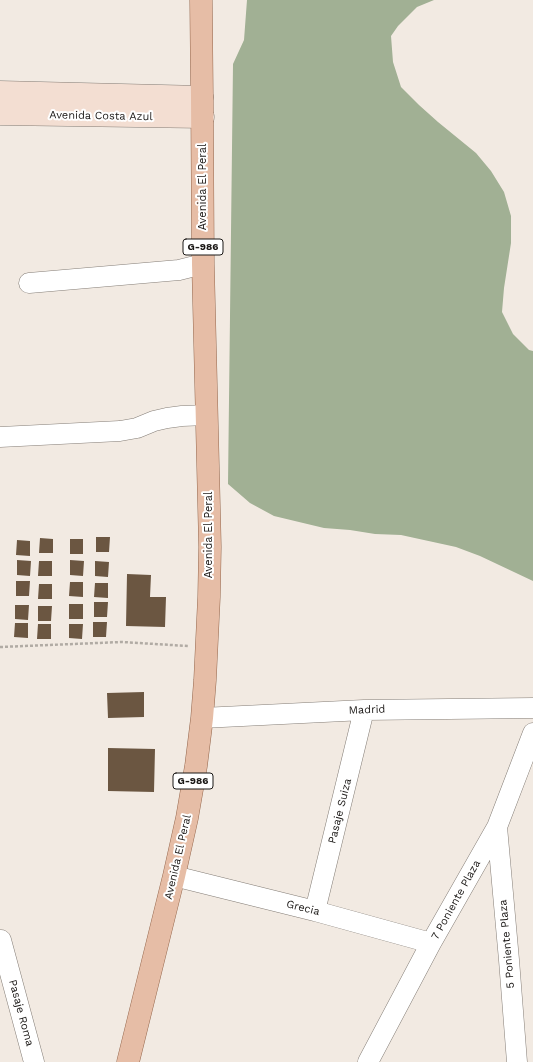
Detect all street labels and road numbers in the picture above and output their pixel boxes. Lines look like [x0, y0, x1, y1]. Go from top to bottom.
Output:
street label: Avenida Costa Azul [49, 108, 153, 124]
street label: Avenida El Peral [196, 144, 210, 230]
road number: G-986 [183, 239, 223, 255]
street label: Avenida El Peral [202, 492, 216, 578]
street label: Madrid [348, 703, 386, 717]
road number: G-986 [173, 773, 213, 789]
street label: Pasaje Suiza [326, 777, 354, 845]
street label: Avenida El Peral [162, 813, 194, 901]
street label: 7 Poniente Plaza [429, 858, 483, 942]
street label: Grecia [285, 897, 321, 919]
street label: 5 Poniente Plaza [497, 899, 517, 989]
street label: Pasaje Roma [6, 978, 36, 1048]

